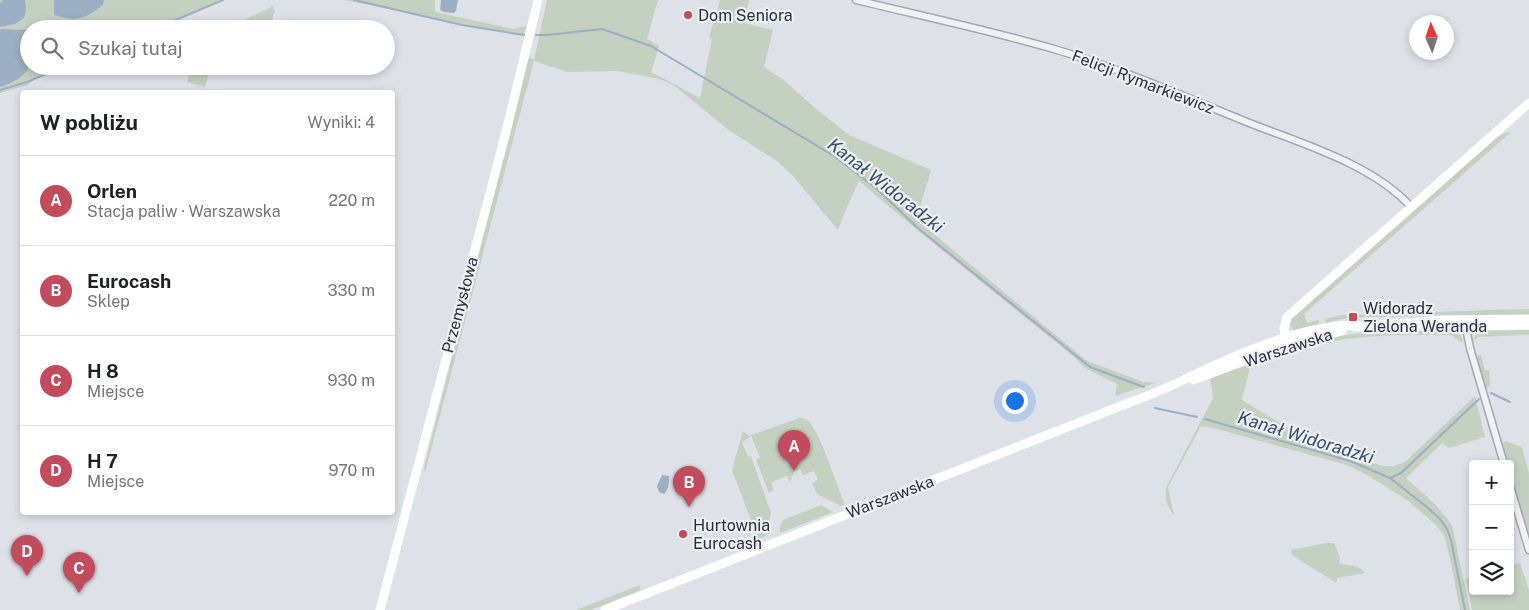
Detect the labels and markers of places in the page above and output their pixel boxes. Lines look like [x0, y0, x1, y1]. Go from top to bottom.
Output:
place label: Dom Seniora [698, 6, 793, 25]
marker: Dom Seniora [682, 9, 694, 21]
place label: Widoradz Zielona Weranda [1363, 299, 1487, 336]
marker: Widoradz Zielona Weranda [1347, 311, 1359, 323]
pin: A [778, 430, 810, 471]
pin: B [673, 466, 705, 507]
place label: Hurtownia Eurocash [693, 516, 770, 553]
marker: Hurtownia Eurocash [677, 528, 689, 540]
pin: D [11, 535, 43, 576]
pin: C [63, 552, 95, 593]

